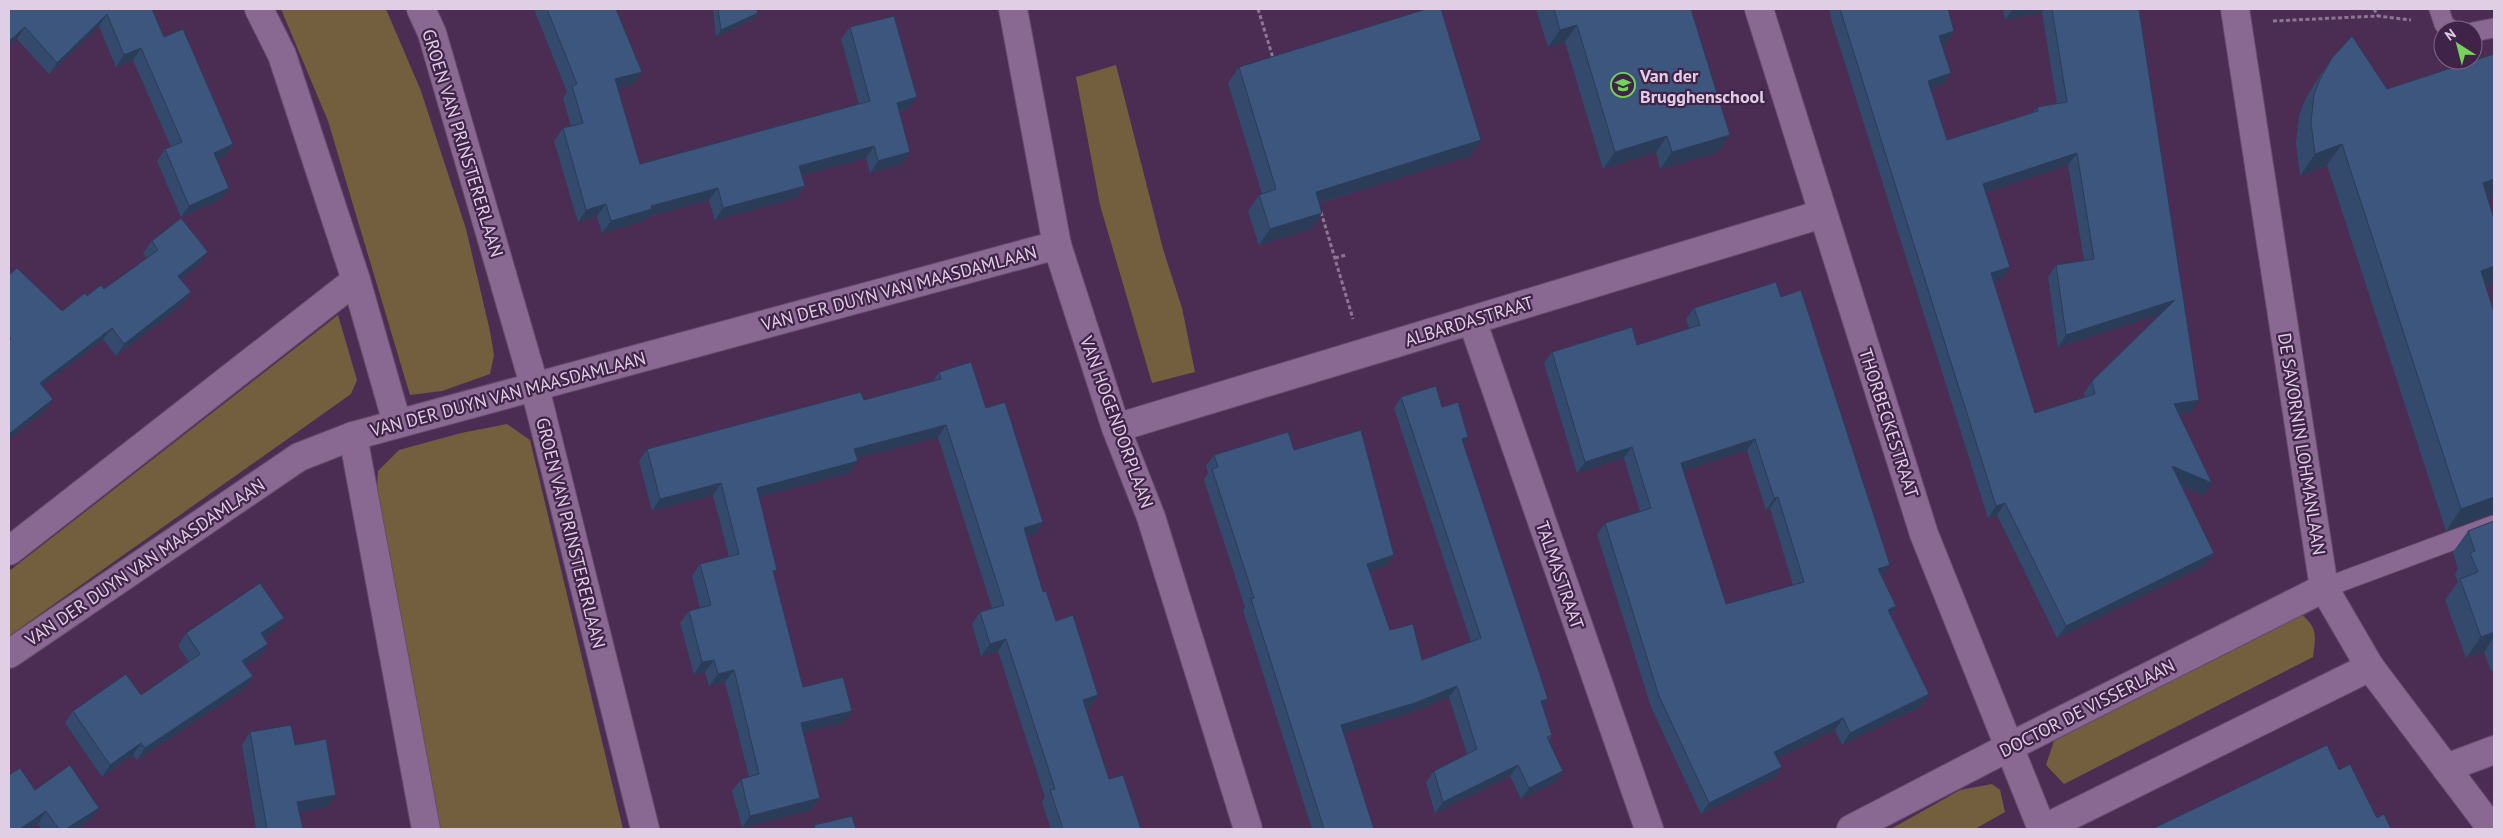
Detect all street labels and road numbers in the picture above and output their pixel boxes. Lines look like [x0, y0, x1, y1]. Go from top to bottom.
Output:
street label: GROEN VAN PRINSTERERLAAN [417, 26, 509, 260]
street label: VAN DER DUYN VAN MAASDAMLAAN [758, 240, 1039, 336]
street label: ALBARDASTRAAT [1402, 291, 1536, 351]
street label: DE SAVORNIN LOHMANLAAN [2273, 331, 2331, 557]
street label: VAN HOGENDORPLAAN [1075, 332, 1159, 511]
street label: THORBECKESTRAAT [1854, 345, 1924, 501]
street label: VAN DER DUYN VAN MAASDAMLAAN [367, 346, 648, 442]
street label: GROEN VAN PRINSTERERLAAN [531, 415, 611, 651]
street label: VAN DER DUYN VAN MAASDAMLAAN [20, 473, 269, 652]
street label: TALMASTRAAT [1531, 518, 1589, 632]
street label: DOCTOR DE VISSERLAAN [1995, 654, 2179, 762]

